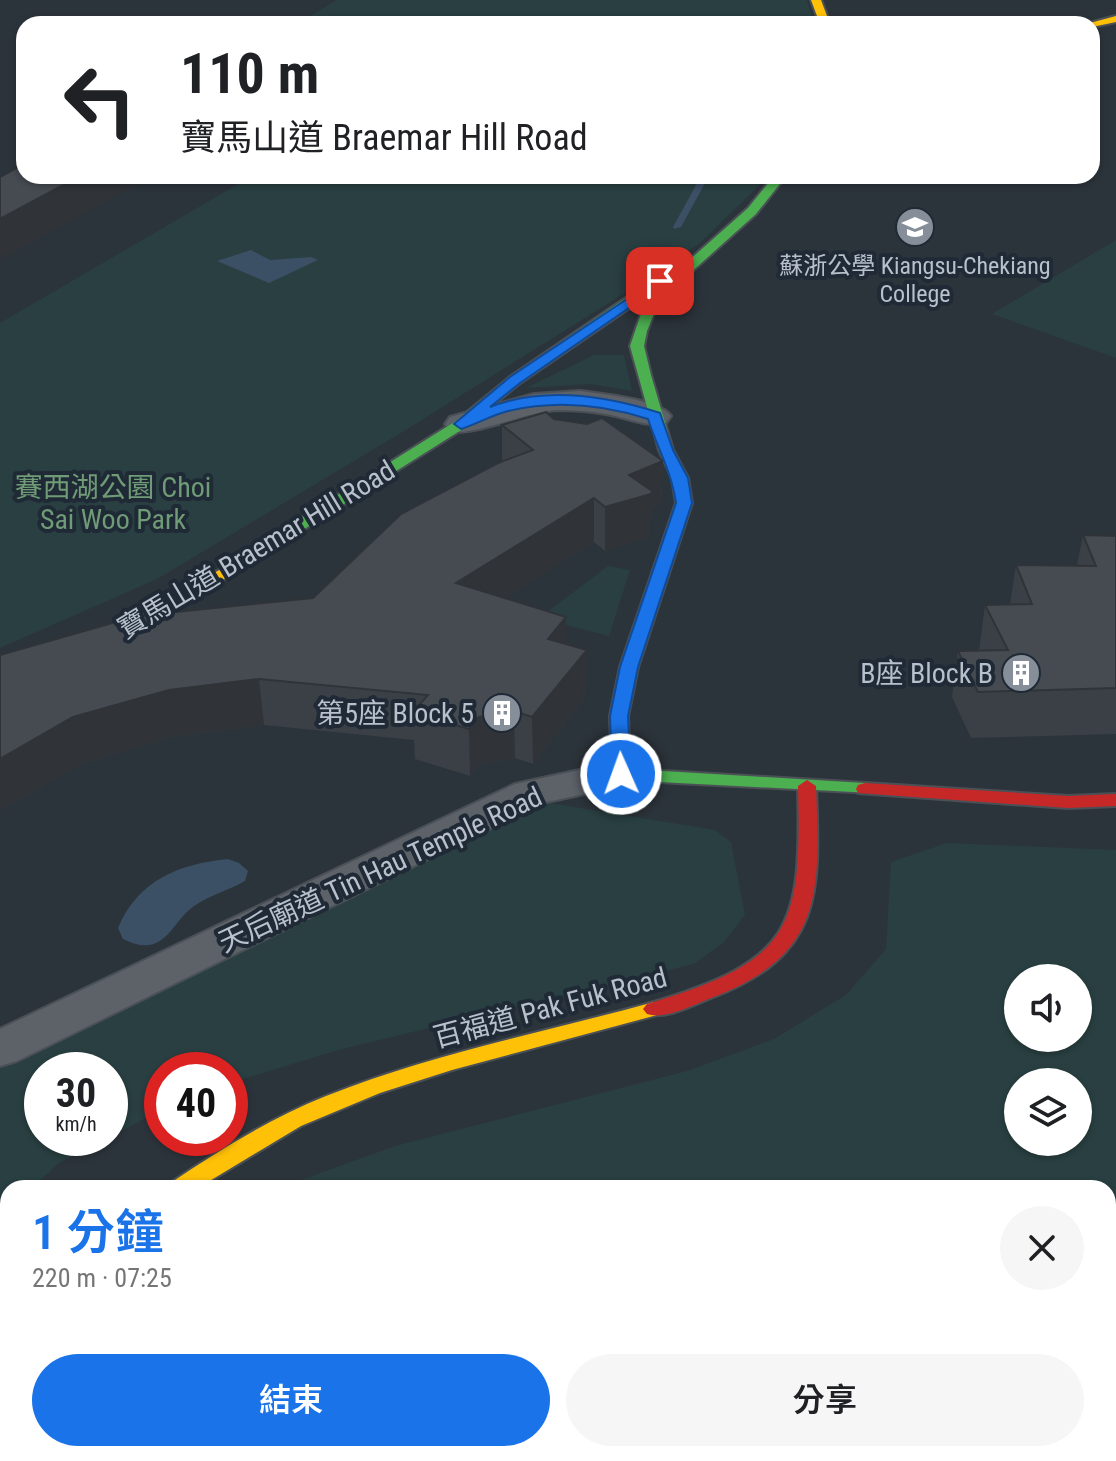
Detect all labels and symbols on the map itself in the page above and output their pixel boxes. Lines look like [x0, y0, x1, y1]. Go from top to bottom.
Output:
school or university icon: 蘇浙公學 Kiangsu-Chekiang College [894, 206, 936, 248]
pin [626, 247, 694, 315]
place label: 蘇浙公學 Kiangsu-Chekiang College [779, 252, 1051, 308]
street label: 寶馬山道 Braemar Hill Road [112, 454, 401, 645]
park label: 賽西湖公園 Choi Sai Woo Park [15, 471, 211, 536]
building icon: B座 Block B [1000, 652, 1042, 694]
place label: B座 Block B [860, 657, 993, 690]
building icon: 第5座 Block 5 [481, 692, 523, 734]
place label: 第5座 Block 5 [316, 697, 474, 730]
position arrow [579, 732, 663, 816]
street label: 天后廟道 Tin Hau Temple Road [213, 780, 547, 959]
street label: 百福道 Pak Fuk Road [430, 960, 670, 1055]
speed limit sign: 40 [144, 1052, 248, 1156]

